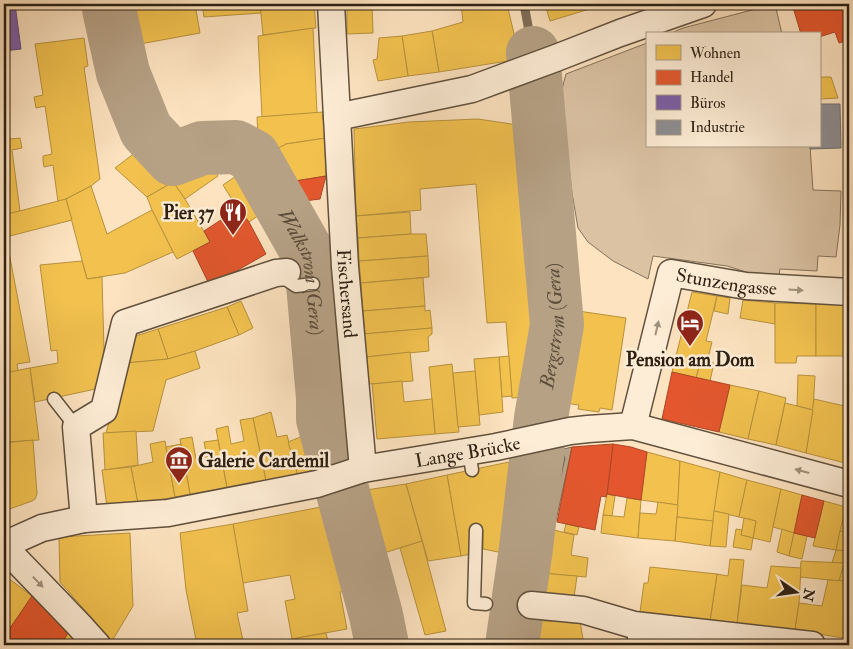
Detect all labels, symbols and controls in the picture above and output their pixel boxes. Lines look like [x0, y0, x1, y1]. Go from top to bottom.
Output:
legend [646, 32, 820, 148]
text: Wohnen [689, 44, 741, 63]
text: Handel [690, 68, 734, 87]
text: Büros [690, 94, 726, 113]
text: Industrie [690, 118, 745, 137]
restaurant icon: Pier 37 [218, 197, 248, 236]
place label: Pier 37 [163, 201, 214, 225]
water label: Walkstrom (Gera) [272, 204, 329, 336]
street label: Fischersand [331, 248, 362, 340]
water label: Bergstrom (Gera) [534, 262, 570, 391]
street label: Stunzengasse [674, 263, 778, 301]
one-way arrow [789, 286, 805, 294]
hotel icon: Pension am Dom [675, 308, 705, 347]
one-way arrow [653, 320, 661, 335]
place label: Pension am Dom [626, 348, 755, 372]
street label: Lange Brücke [413, 431, 523, 473]
museum icon: Galerie Cardemil [164, 445, 194, 484]
place label: Galerie Cardemil [198, 449, 329, 473]
one-way arrow [795, 467, 810, 475]
north arrow [770, 566, 820, 616]
one-way arrow [32, 576, 44, 588]
text: N [798, 586, 818, 603]

